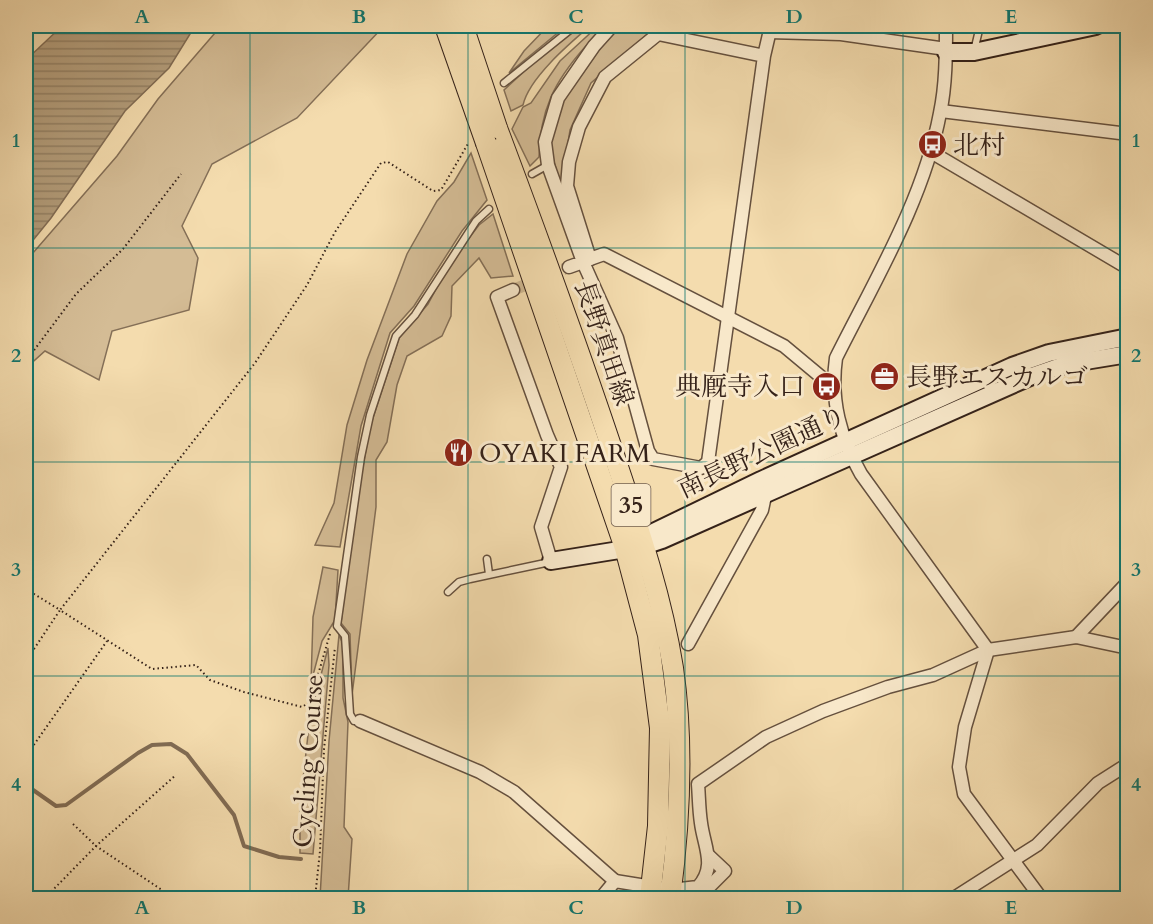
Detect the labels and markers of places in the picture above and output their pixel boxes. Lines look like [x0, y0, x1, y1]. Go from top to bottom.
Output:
place label: 北村 [953, 128, 1005, 163]
bus stop icon: 北村 [916, 129, 948, 161]
place label: 長野エスカルゴ [906, 360, 1088, 395]
office icon: 長野エスカルゴ [869, 361, 901, 393]
place label: 典厩寺入口 [675, 369, 805, 404]
bus stop icon: 典厩寺入口 [810, 370, 842, 402]
place label: OYAKI FARM [479, 436, 650, 471]
restaurant icon: OYAKI FARM [442, 437, 474, 469]

